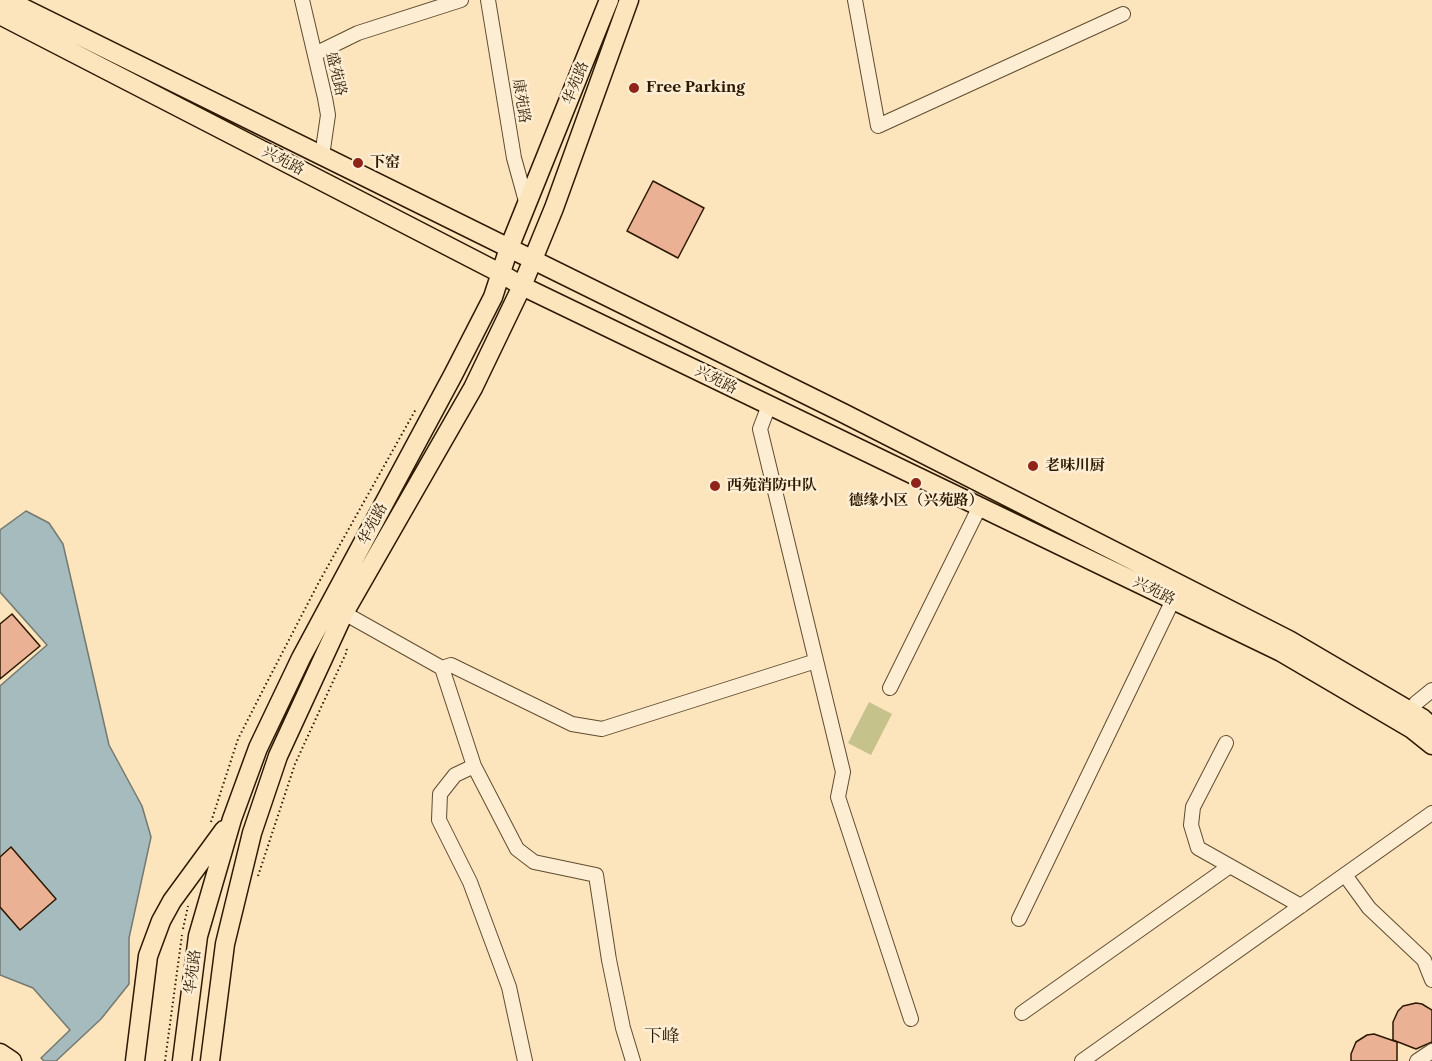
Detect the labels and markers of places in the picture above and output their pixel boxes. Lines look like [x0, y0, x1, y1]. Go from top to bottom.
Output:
place label: Free Parking [646, 79, 745, 97]
marker: Free Parking [627, 81, 641, 95]
place label: 下窑 [370, 154, 400, 172]
marker: 下窑 [351, 156, 365, 170]
place label: 老味川厨 [1045, 457, 1105, 475]
marker: 老味川厨 [1026, 459, 1040, 473]
marker: 德缘小区（兴苑路） [909, 476, 923, 490]
place label: 西苑消防中队 [727, 477, 817, 495]
marker: 西苑消防中队 [708, 479, 722, 493]
place label: 德缘小区（兴苑路） [849, 492, 983, 510]

